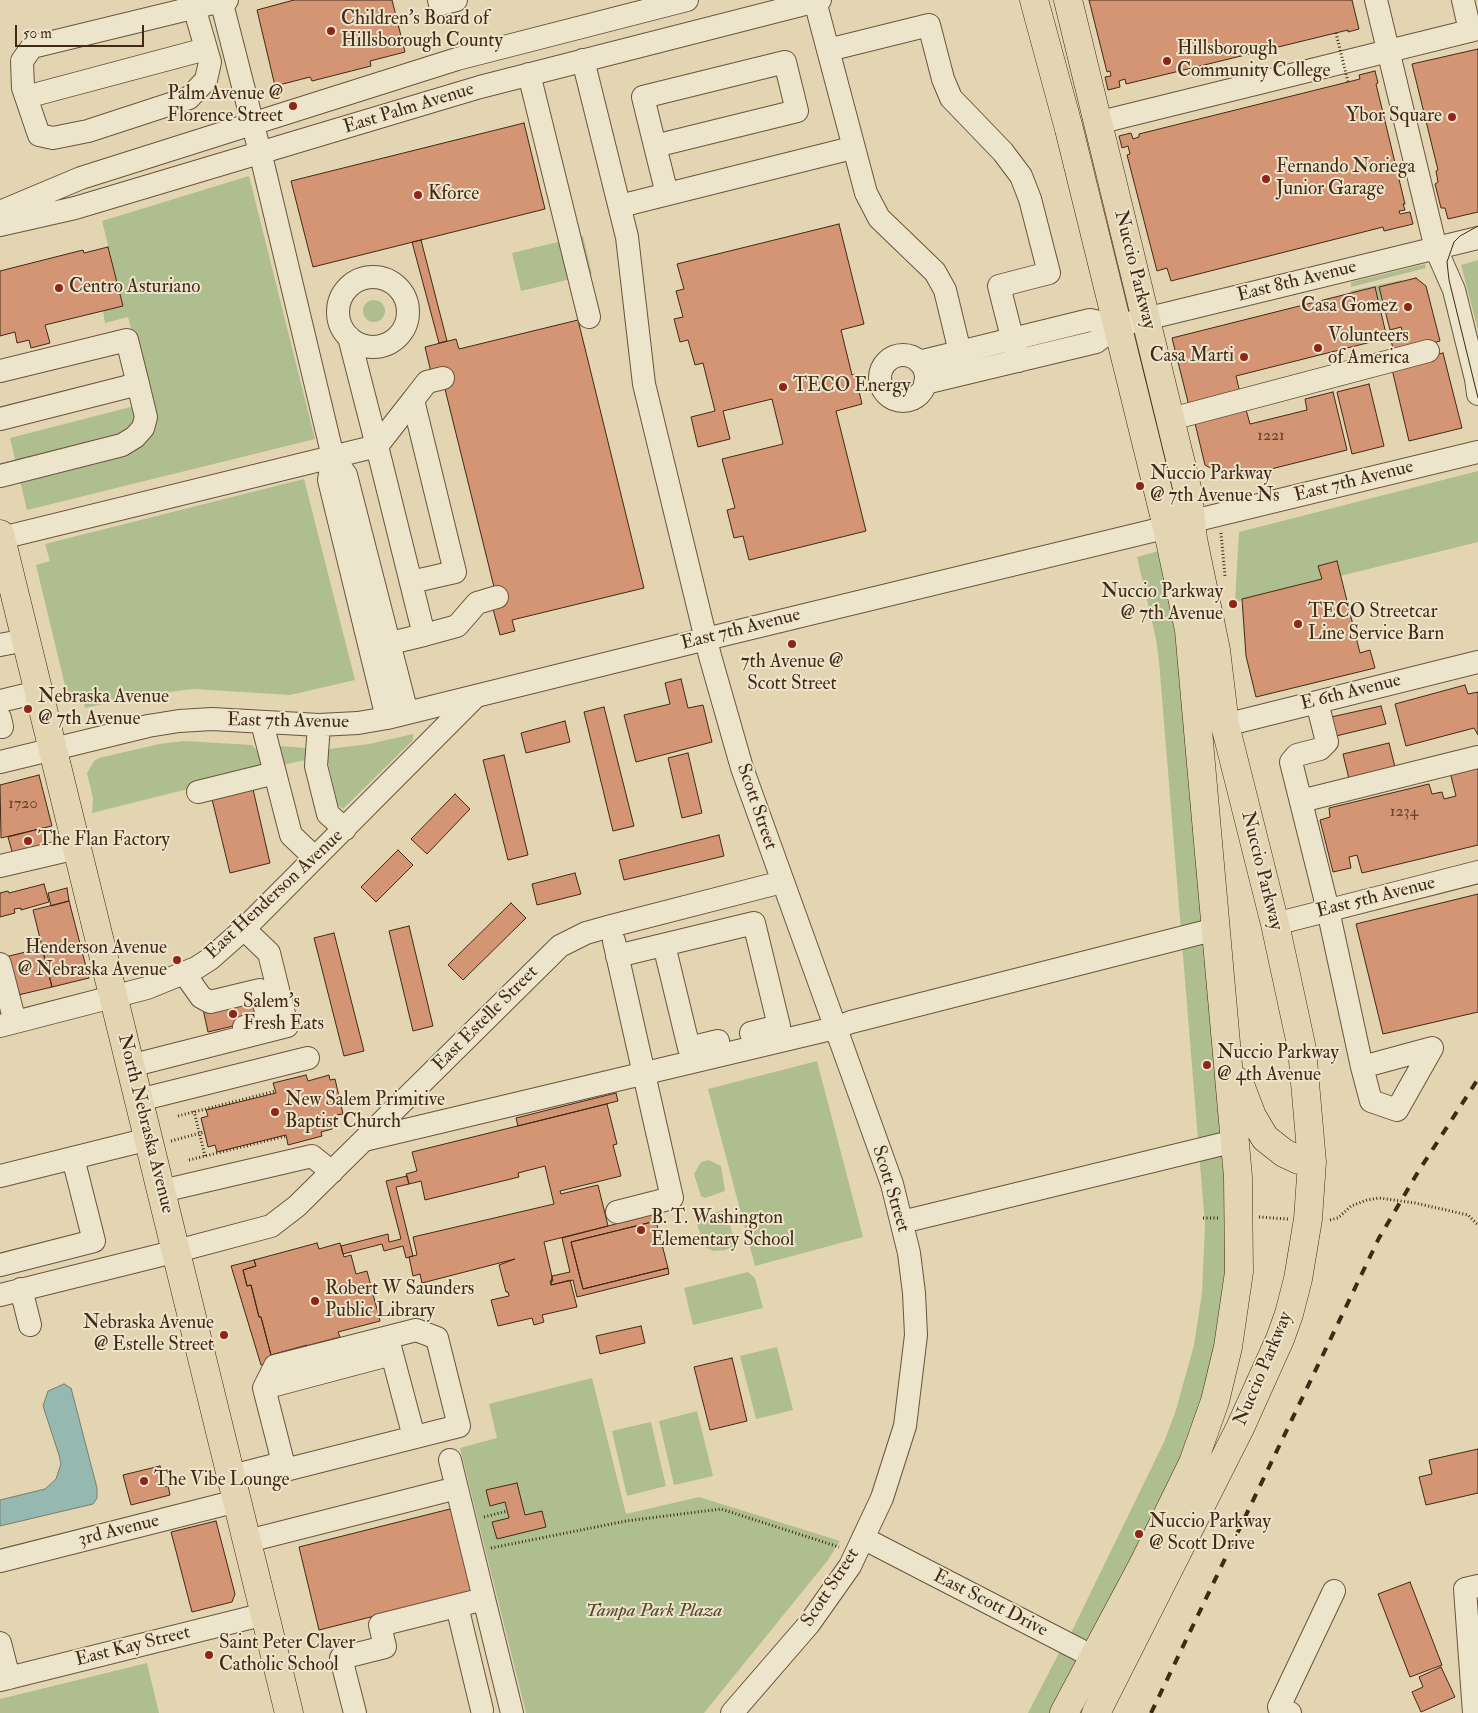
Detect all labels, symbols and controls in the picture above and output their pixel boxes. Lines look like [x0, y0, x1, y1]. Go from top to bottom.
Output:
place label: Children's Board of Hillsborough County [341, 9, 503, 53]
scale bar [18, 15, 146, 47]
text: 50 m [23, 24, 52, 43]
marker: Children's Board of Hillsborough County [325, 25, 337, 37]
place label: Hillsborough Community College [1177, 39, 1330, 83]
marker: Hillsborough Community College [1161, 55, 1173, 67]
street label: East Palm Avenue [341, 78, 477, 140]
place label: Palm Avenue @ Florence Street [167, 84, 283, 128]
marker: Palm Avenue @ Florence Street [287, 100, 299, 112]
place label: Ybor Square [1346, 106, 1442, 128]
marker: Ybor Square [1446, 111, 1458, 123]
place label: Fernando Noriega Junior Garage [1276, 157, 1415, 201]
marker: Fernando Noriega Junior Garage [1260, 173, 1272, 185]
place label: Kforce [428, 184, 479, 206]
marker: Kforce [412, 189, 424, 201]
street label: Nuccio Parkway [1108, 208, 1160, 332]
street label: East 8th Avenue [1235, 256, 1359, 308]
place label: Centro Asturiano [69, 277, 200, 299]
marker: Centro Asturiano [53, 282, 65, 294]
place label: Casa Gomez [1301, 296, 1398, 318]
marker: Casa Gomez [1402, 301, 1414, 313]
place label: Volunteers of America [1328, 326, 1410, 370]
marker: Volunteers of America [1312, 342, 1324, 354]
place label: Casa Marti [1150, 346, 1234, 368]
marker: Casa Marti [1238, 351, 1250, 363]
place label: TECO Energy [793, 376, 910, 398]
marker: TECO Energy [777, 381, 789, 393]
house number: 1221 [1257, 427, 1285, 447]
street label: East 7th Avenue [1292, 456, 1416, 508]
place label: Nuccio Parkway @ 7th Avenue Ns [1150, 464, 1279, 508]
marker: Nuccio Parkway @ 7th Avenue Ns [1134, 480, 1146, 492]
place label: Nuccio Parkway @ 7th Avenue [1101, 582, 1223, 626]
marker: Nuccio Parkway @ 7th Avenue [1227, 598, 1239, 610]
place label: TECO Streetcar Line Service Barn [1308, 602, 1444, 646]
street label: East 7th Avenue [679, 604, 803, 656]
marker: TECO Streetcar Line Service Barn [1292, 618, 1304, 630]
marker: 7th Avenue @ Scott Street [786, 638, 798, 650]
place label: 7th Avenue @ Scott Street [741, 652, 843, 696]
street label: E 6th Avenue [1299, 670, 1403, 716]
place label: Nebraska Avenue @ 7th Avenue [38, 687, 169, 731]
marker: Nebraska Avenue @ 7th Avenue [22, 703, 34, 715]
street label: East 7th Avenue [227, 710, 349, 734]
street label: Scott Street [731, 761, 781, 853]
house number: 1720 [8, 795, 38, 815]
house number: 1234 [1390, 803, 1418, 823]
street label: Nuccio Parkway [1235, 809, 1287, 933]
street label: East Henderson Avenue [201, 825, 349, 965]
place label: The Flan Factory [38, 830, 170, 852]
marker: The Flan Factory [22, 835, 34, 847]
street label: East 5th Avenue [1314, 872, 1438, 924]
place label: Henderson Avenue @ Nebraska Avenue [18, 938, 167, 982]
marker: Henderson Avenue @ Nebraska Avenue [171, 954, 183, 966]
street label: East Estelle Street [428, 961, 544, 1077]
place label: Salem's Fresh Eats [243, 992, 324, 1036]
marker: Salem's Fresh Eats [227, 1008, 239, 1020]
street label: North Nebraska Avenue [112, 1032, 178, 1216]
place label: Nuccio Parkway @ 4th Avenue [1217, 1043, 1339, 1087]
marker: Nuccio Parkway @ 4th Avenue [1201, 1059, 1213, 1071]
place label: New Salem Primitive Baptist Church [285, 1090, 445, 1134]
marker: New Salem Primitive Baptist Church [269, 1106, 281, 1118]
street label: Scott Street [866, 1143, 914, 1235]
place label: B. T. Washington Elementary School [651, 1208, 794, 1252]
marker: B. T. Washington Elementary School [635, 1224, 647, 1236]
place label: Robert W Saunders Public Library [325, 1279, 474, 1323]
marker: Robert W Saunders Public Library [309, 1295, 321, 1307]
street label: Nuccio Parkway [1230, 1308, 1298, 1430]
place label: Nebraska Avenue @ Estelle Street [83, 1313, 214, 1357]
marker: Nebraska Avenue @ Estelle Street [218, 1329, 230, 1341]
place label: The Vibe Lounge [154, 1470, 290, 1492]
marker: The Vibe Lounge [138, 1475, 150, 1487]
street label: 3rd Avenue [76, 1510, 162, 1552]
place label: Nuccio Parkway @ Scott Drive [1149, 1512, 1271, 1556]
marker: Nuccio Parkway @ Scott Drive [1133, 1528, 1145, 1540]
street label: Scott Street [797, 1544, 865, 1632]
street label: East Scott Drive [929, 1565, 1051, 1643]
park label: Tampa Park Plaza [586, 1601, 722, 1623]
street label: East Kay Street [73, 1622, 193, 1672]
place label: Saint Peter Claver Catholic School [219, 1633, 355, 1677]
marker: Saint Peter Claver Catholic School [203, 1649, 215, 1661]

